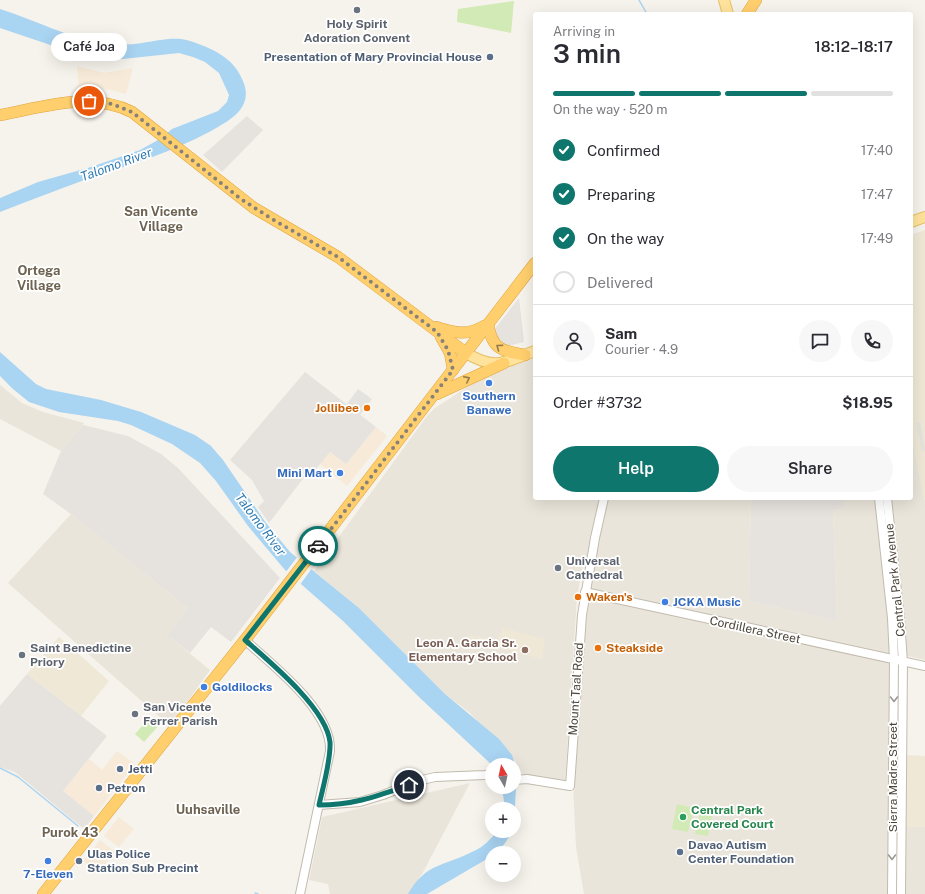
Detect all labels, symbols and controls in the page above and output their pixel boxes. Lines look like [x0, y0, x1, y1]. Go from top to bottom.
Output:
marker: Holy Spirit Adoration Convent [352, 5, 362, 15]
place label: Holy Spirit Adoration Convent [304, 17, 410, 45]
text: Arriving in [553, 24, 615, 39]
callout: Café Joa [51, 33, 127, 61]
text: 3 min [553, 38, 621, 69]
text: 18:12–18:17 [815, 38, 893, 55]
text: Café Joa [63, 39, 115, 54]
place label: Presentation of Mary Provincial House [264, 50, 482, 64]
marker: Presentation of Mary Provincial House [485, 52, 495, 62]
pin [72, 84, 106, 118]
icon: bag [78, 90, 100, 112]
text: On the way · 520 m [553, 102, 668, 117]
icon: check [553, 139, 575, 161]
text: Confirmed [587, 142, 660, 159]
text: 17:40 [861, 143, 893, 158]
water label: Talomo River [78, 145, 154, 184]
icon: check [553, 183, 575, 205]
text: Preparing [587, 186, 656, 203]
text: 17:47 [861, 187, 893, 202]
district label: San Vicente Village [124, 204, 198, 234]
icon: check [553, 227, 575, 249]
text: On the way [587, 230, 664, 247]
text: 17:49 [861, 231, 893, 246]
district label: Ortega Village [17, 263, 61, 293]
text: Delivered [587, 274, 653, 291]
button: person [553, 320, 595, 362]
button: chat [799, 320, 841, 362]
button: phone [851, 320, 893, 362]
text: Sam [605, 325, 637, 342]
text: Courier · 4.9 [605, 342, 678, 357]
one-way arrow [497, 345, 504, 352]
one-way arrow [463, 376, 471, 384]
marker: Southern Banawe [484, 378, 494, 388]
place label: Southern Banawe [462, 389, 516, 417]
text: Order #3732 [553, 394, 642, 411]
text: $18.95 [842, 394, 893, 411]
place label: Jollibee [315, 401, 359, 415]
marker: Jollibee [362, 403, 372, 413]
button: Help [553, 446, 719, 492]
button: Share [727, 446, 893, 492]
place label: Mini Mart [277, 466, 332, 480]
marker: Mini Mart [335, 468, 345, 478]
water label: Talomo River [232, 490, 289, 559]
street label: Central Park Avenue [882, 523, 908, 637]
courier [298, 526, 338, 566]
icon: car [307, 535, 329, 557]
place label: Universal Cathedral [566, 554, 623, 582]
marker: Universal Cathedral [553, 563, 563, 573]
place label: Waken's [586, 590, 633, 604]
marker: Waken's [573, 592, 583, 602]
place label: JCKA Music [673, 595, 741, 609]
marker: JCKA Music [660, 597, 670, 607]
street label: Cordillera Street [708, 614, 802, 647]
place label: Leon A. Garcia Sr. Elementary School [409, 636, 517, 664]
place label: Saint Benedictine Priory [30, 641, 131, 669]
place label: Steakside [606, 641, 663, 655]
street label: Mount Taal Road [566, 642, 586, 736]
marker: Steakside [593, 643, 603, 653]
marker: Leon A. Garcia Sr. Elementary School [520, 645, 530, 655]
marker: Saint Benedictine Priory [17, 650, 27, 660]
place label: Goldilocks [212, 680, 272, 694]
marker: Goldilocks [199, 682, 209, 692]
one-way arrow [890, 696, 898, 702]
place label: San Vicente Ferrer Parish [143, 700, 218, 728]
marker: San Vicente Ferrer Parish [130, 709, 140, 719]
street label: Sierra Madre Street [886, 722, 900, 832]
north arrow [485, 758, 521, 794]
map controls [485, 758, 521, 882]
place label: Jetti [128, 762, 152, 776]
marker: Jetti [115, 764, 125, 774]
pin [392, 768, 426, 802]
icon: home [398, 774, 420, 796]
place label: Petron [107, 781, 145, 795]
marker: Petron [94, 783, 104, 793]
district label: Uuhsaville [176, 802, 240, 817]
button: + [485, 802, 521, 838]
place label: Central Park Covered Court [691, 803, 774, 831]
marker: Central Park Covered Court [678, 812, 688, 822]
district label: Purok 43 [42, 825, 99, 840]
place label: Davao Autism Center Foundation [688, 838, 794, 866]
button: − [485, 846, 521, 882]
place label: Ulas Police Station Sub Precint [87, 847, 198, 875]
marker: Davao Autism Center Foundation [675, 847, 685, 857]
one-way arrow [888, 854, 896, 860]
marker: 7-Eleven [43, 856, 53, 866]
marker: Ulas Police Station Sub Precint [74, 856, 84, 866]
place label: 7-Eleven [23, 867, 73, 881]

